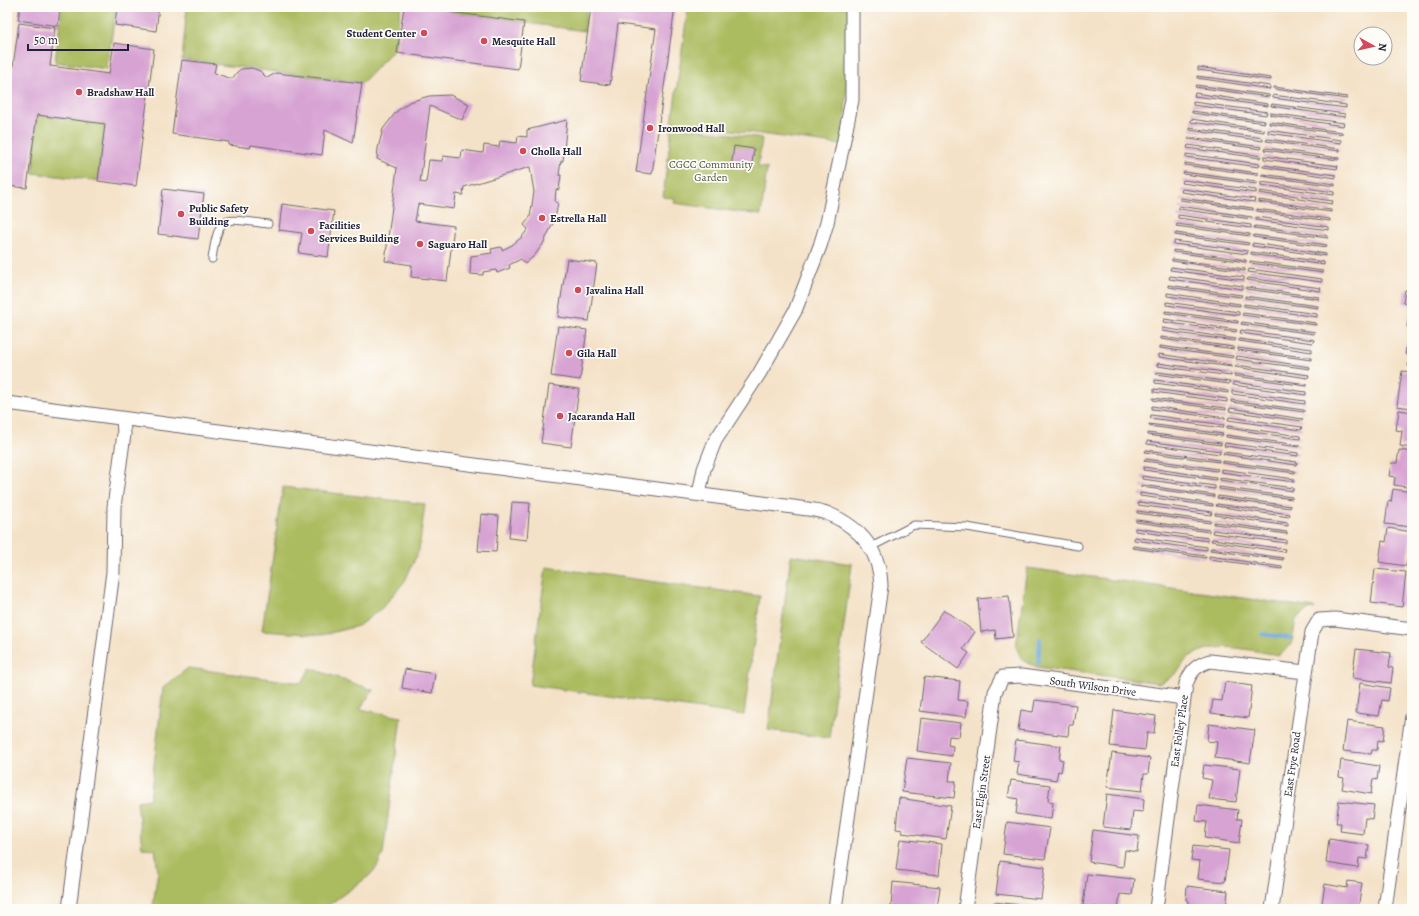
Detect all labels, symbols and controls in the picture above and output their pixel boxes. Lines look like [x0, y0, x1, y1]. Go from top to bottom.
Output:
scale bar [28, 26, 128, 52]
place label: Student Center [347, 26, 416, 41]
north arrow [1353, 26, 1393, 66]
marker: Student Center [419, 28, 429, 38]
text: 50 m [34, 32, 58, 48]
place label: Mesquite Hall [492, 34, 555, 49]
marker: Mesquite Hall [479, 36, 489, 46]
text: N [1374, 42, 1390, 52]
place label: Bradshaw Hall [87, 85, 154, 100]
marker: Bradshaw Hall [74, 87, 84, 97]
place label: Ironwood Hall [658, 121, 724, 136]
marker: Ironwood Hall [645, 123, 655, 133]
place label: Cholla Hall [531, 144, 582, 159]
marker: Cholla Hall [518, 146, 528, 156]
park label: CGCC Community Garden [669, 157, 753, 185]
place label: Public Safety Building [189, 201, 249, 229]
marker: Public Safety Building [176, 209, 186, 219]
place label: Estrella Hall [550, 211, 606, 226]
marker: Estrella Hall [537, 213, 547, 223]
place label: Facilities Services Building [319, 218, 399, 246]
marker: Facilities Services Building [306, 226, 316, 236]
place label: Saguaro Hall [428, 237, 487, 252]
marker: Saguaro Hall [415, 239, 425, 249]
place label: Javalina Hall [586, 283, 644, 298]
marker: Javalina Hall [573, 285, 583, 295]
place label: Gila Hall [577, 346, 617, 361]
marker: Gila Hall [564, 348, 574, 358]
place label: Jacaranda Hall [568, 409, 635, 424]
marker: Jacaranda Hall [555, 411, 565, 421]
street label: South Wilson Drive [1049, 673, 1137, 700]
street label: East Folley Place [1167, 694, 1192, 768]
street label: East Frye Road [1280, 730, 1305, 798]
street label: East Elgin Street [969, 754, 994, 830]

